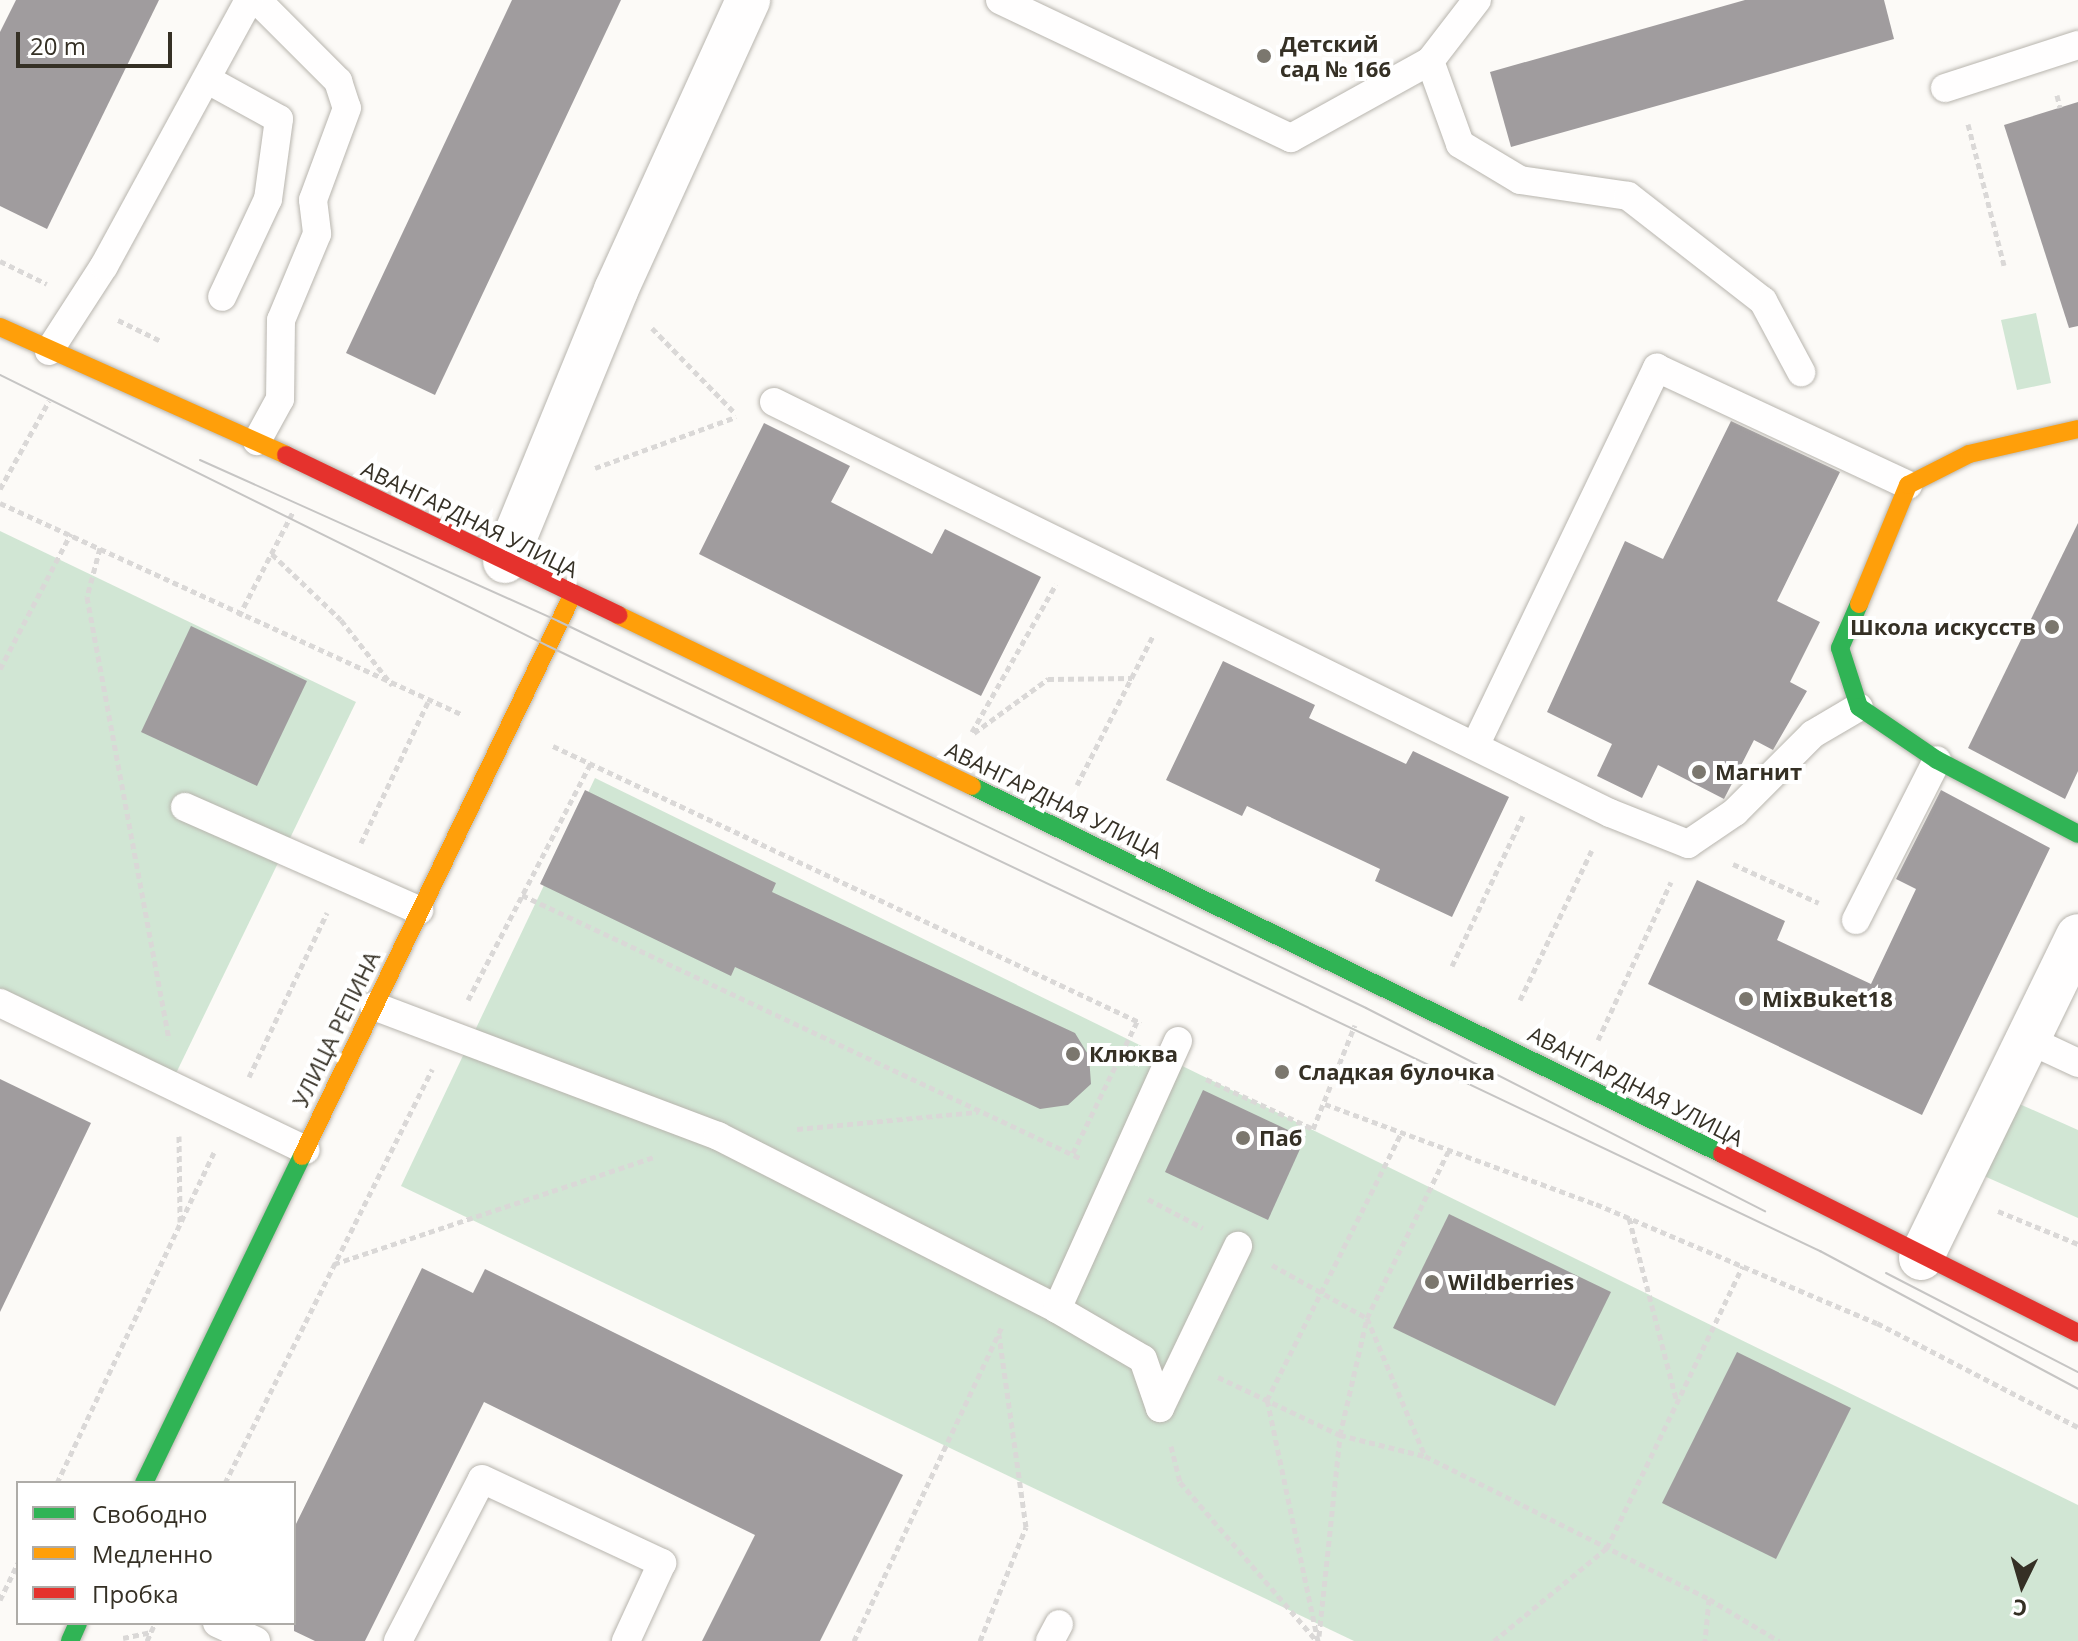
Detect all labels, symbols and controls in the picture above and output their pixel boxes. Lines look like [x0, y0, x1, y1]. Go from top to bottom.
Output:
scale bar [20, 16, 176, 66]
text: 20 m [30, 29, 86, 62]
place label: Детский сад № 166 [1280, 30, 1391, 82]
marker: Детский сад № 166 [1255, 47, 1273, 65]
street label: АВАНГАРДНАЯ УЛИЦА [357, 455, 583, 583]
place label: Школа искусств [1850, 614, 2036, 640]
marker: Школа искусств [2043, 618, 2061, 636]
street label: АВАНГАРДНАЯ УЛИЦА [941, 736, 1167, 864]
place label: Магнит [1715, 759, 1802, 785]
marker: Магнит [1690, 763, 1708, 781]
street label: УЛИЦА РЕПИНА [287, 947, 385, 1111]
place label: MixBuket18 [1762, 986, 1893, 1012]
marker: MixBuket18 [1737, 990, 1755, 1008]
street label: АВАНГАРДНАЯ УЛИЦА [1524, 1020, 1748, 1152]
place label: Клюква [1089, 1041, 1178, 1067]
marker: Клюква [1064, 1045, 1082, 1063]
place label: Сладкая булочка [1298, 1059, 1495, 1085]
marker: Сладкая булочка [1273, 1063, 1291, 1081]
place label: Паб [1259, 1125, 1302, 1151]
marker: Паб [1234, 1129, 1252, 1147]
place label: Wildberries [1448, 1269, 1574, 1295]
marker: Wildberries [1423, 1273, 1441, 1291]
legend [16, 1481, 296, 1625]
text: Свободно [92, 1497, 207, 1530]
text: Медленно [92, 1537, 213, 1570]
north arrow [1982, 1545, 2062, 1625]
text: Пробка [92, 1577, 179, 1610]
text: С [2012, 1593, 2028, 1624]

